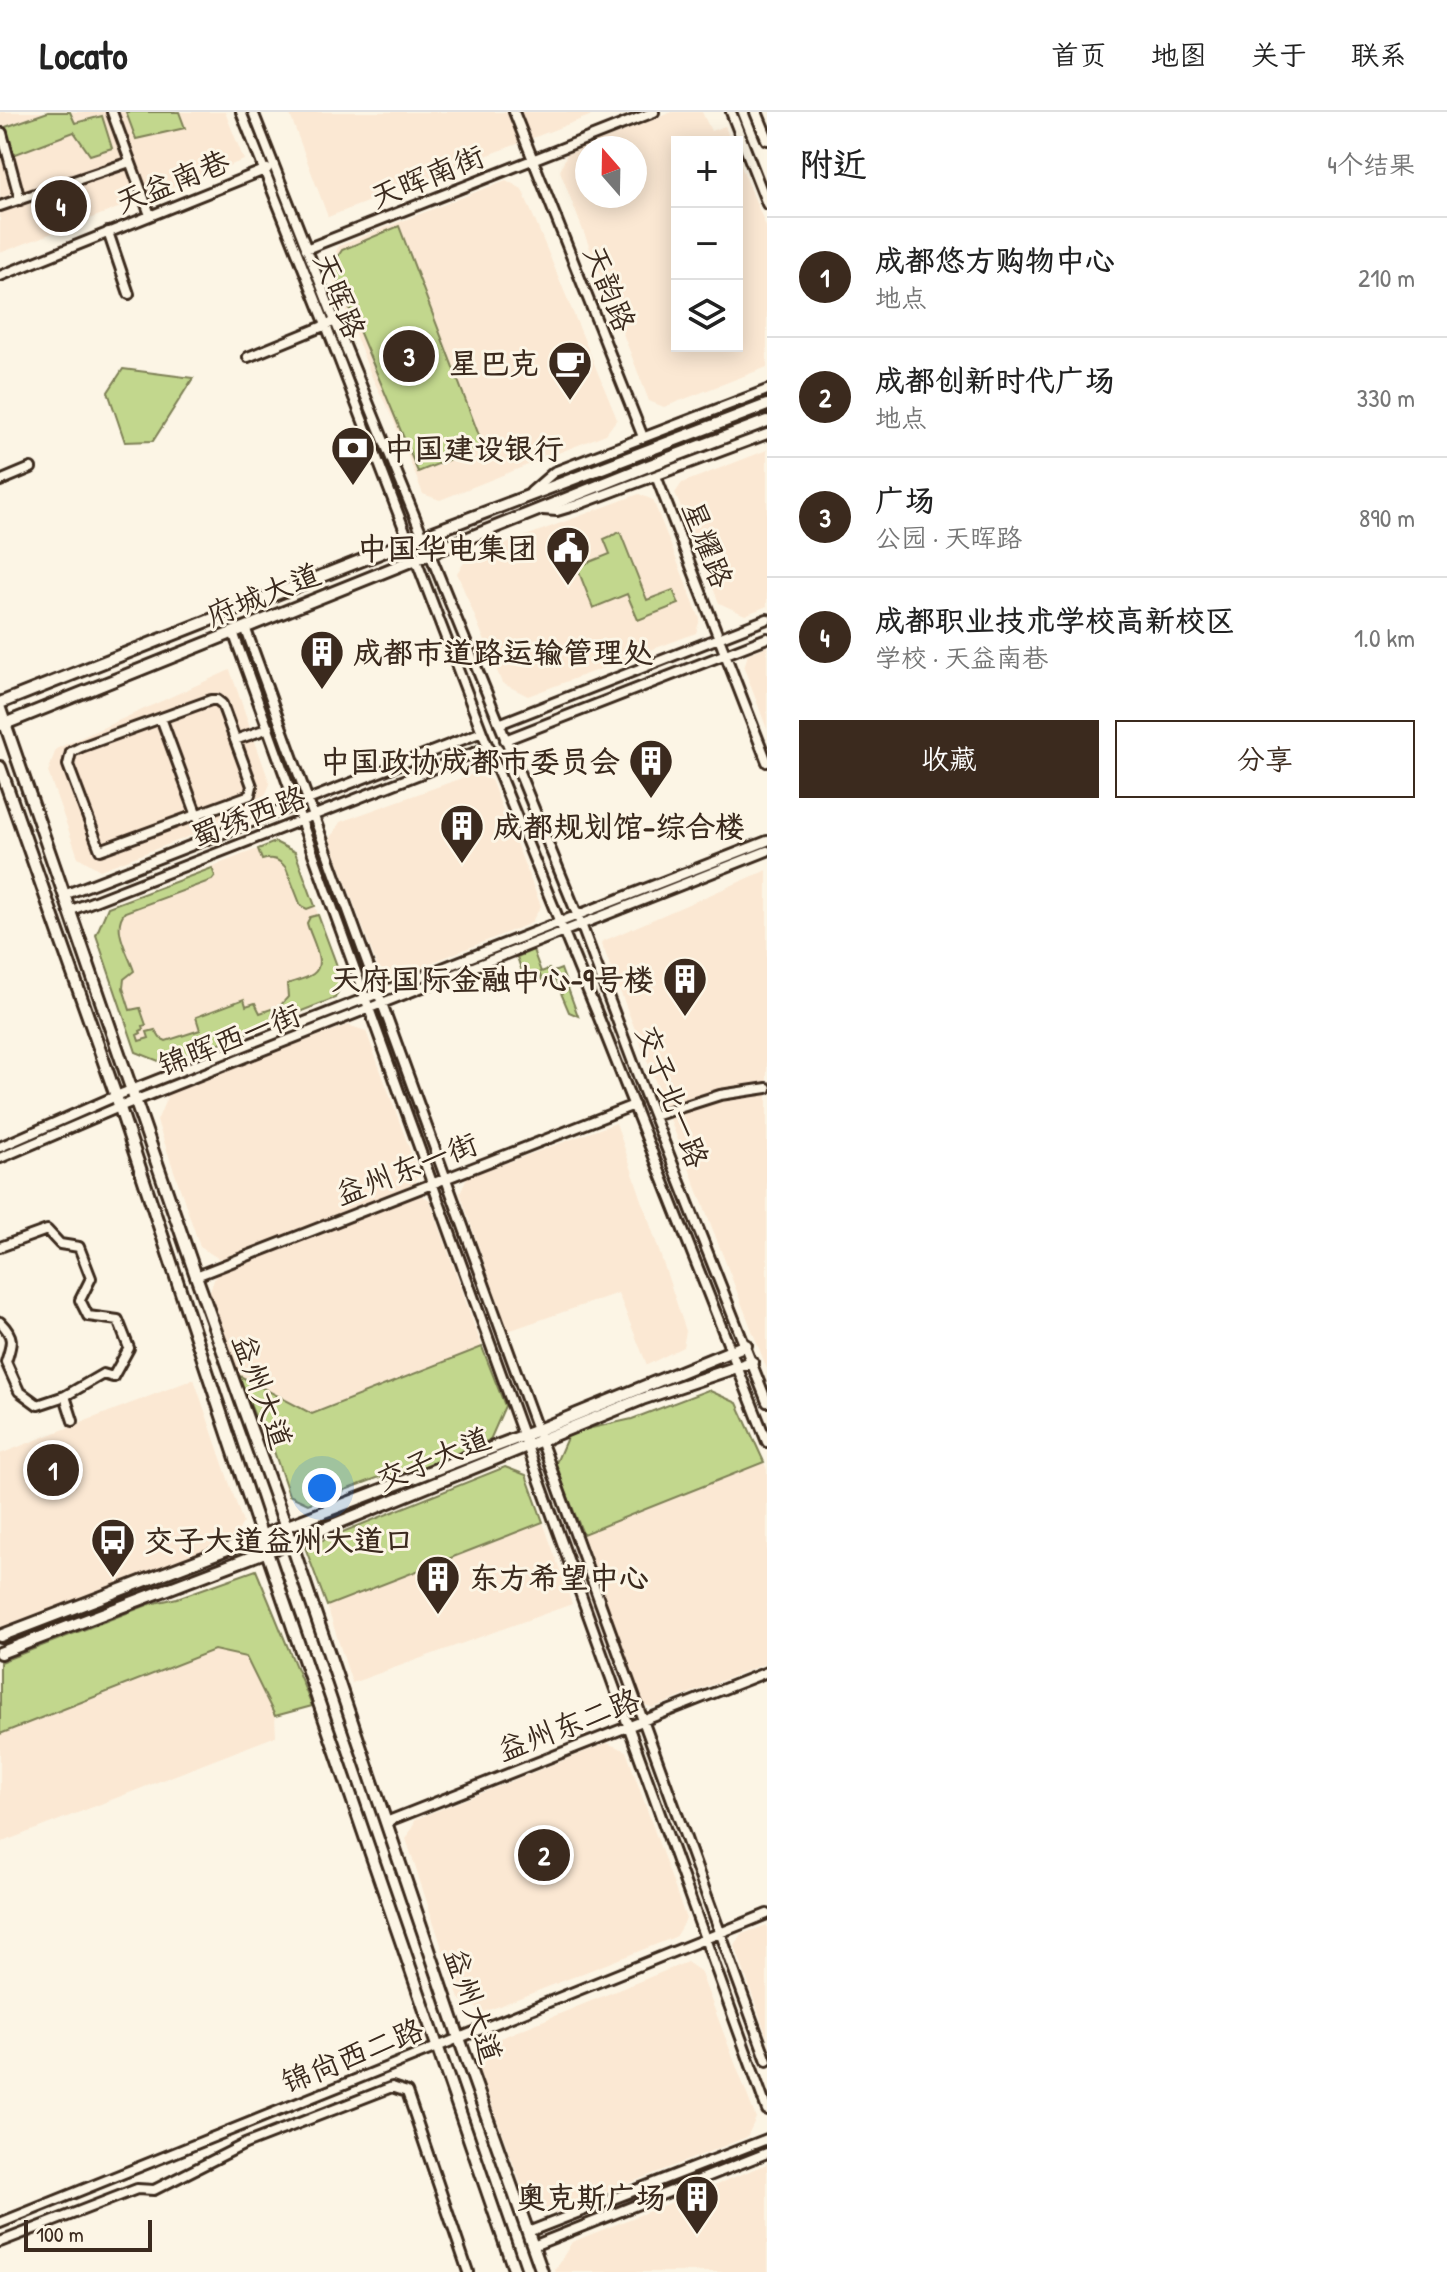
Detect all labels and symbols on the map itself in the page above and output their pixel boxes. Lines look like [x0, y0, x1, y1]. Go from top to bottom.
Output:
street label: 天晖南街 [364, 135, 490, 217]
north arrow [575, 136, 647, 208]
street label: 天益南巷 [109, 140, 235, 222]
pin: 4 [35, 176, 87, 236]
street label: 天韵路 [575, 239, 645, 337]
street label: 天晖路 [305, 246, 375, 344]
pin: 3 [383, 326, 435, 386]
cafe icon: 星巴克 [546, 339, 594, 402]
place label: 星巴克 [449, 343, 539, 383]
bank icon: 中国建设银行 [329, 424, 377, 487]
place label: 中国建设银行 [384, 428, 564, 468]
street label: 星耀路 [673, 495, 743, 593]
public building icon: 中国华电集团 [544, 524, 592, 587]
place label: 中国华电集团 [357, 528, 537, 568]
street label: 府城大道 [200, 553, 326, 635]
building icon: 成都市道路运输管理处 [298, 628, 346, 691]
place label: 成都市道路运输管理处 [353, 632, 653, 672]
building icon: 中国政协成都市委员会 [627, 737, 675, 800]
place label: 中国政协成都市委员会 [320, 741, 620, 781]
street label: 蜀绣西路 [185, 776, 311, 856]
building icon: 成都规划馆-综合楼 [438, 802, 486, 865]
place label: 成都规划馆-综合楼 [493, 806, 745, 846]
building icon: 天府国际金融中心-9号楼 [661, 955, 709, 1018]
place label: 天府国际金融中心-9号楼 [331, 959, 654, 999]
street label: 锦晖西一街 [152, 993, 306, 1085]
street label: 交子北一路 [627, 1019, 719, 1173]
street label: 益州东一街 [329, 1122, 483, 1214]
street label: 益州大道 [224, 1328, 302, 1454]
street label: 交子大道 [370, 1417, 496, 1499]
pin: 1 [27, 1440, 79, 1500]
your location [302, 1468, 342, 1508]
bus stop icon: 交子大道益州大道口 [89, 1516, 137, 1579]
place label: 交子大道益州大道口 [144, 1520, 414, 1560]
building icon: 东方希望中心 [414, 1553, 462, 1616]
place label: 东方希望中心 [469, 1557, 649, 1597]
street label: 益州东二路 [491, 1678, 645, 1770]
pin: 2 [518, 1825, 570, 1885]
street label: 益州大道 [436, 1942, 512, 2068]
street label: 锦尚西二路 [275, 2008, 429, 2102]
building icon: 奥克斯广场 [673, 2173, 721, 2236]
place label: 奥克斯广场 [516, 2177, 666, 2217]
scale bar [24, 2216, 152, 2252]

